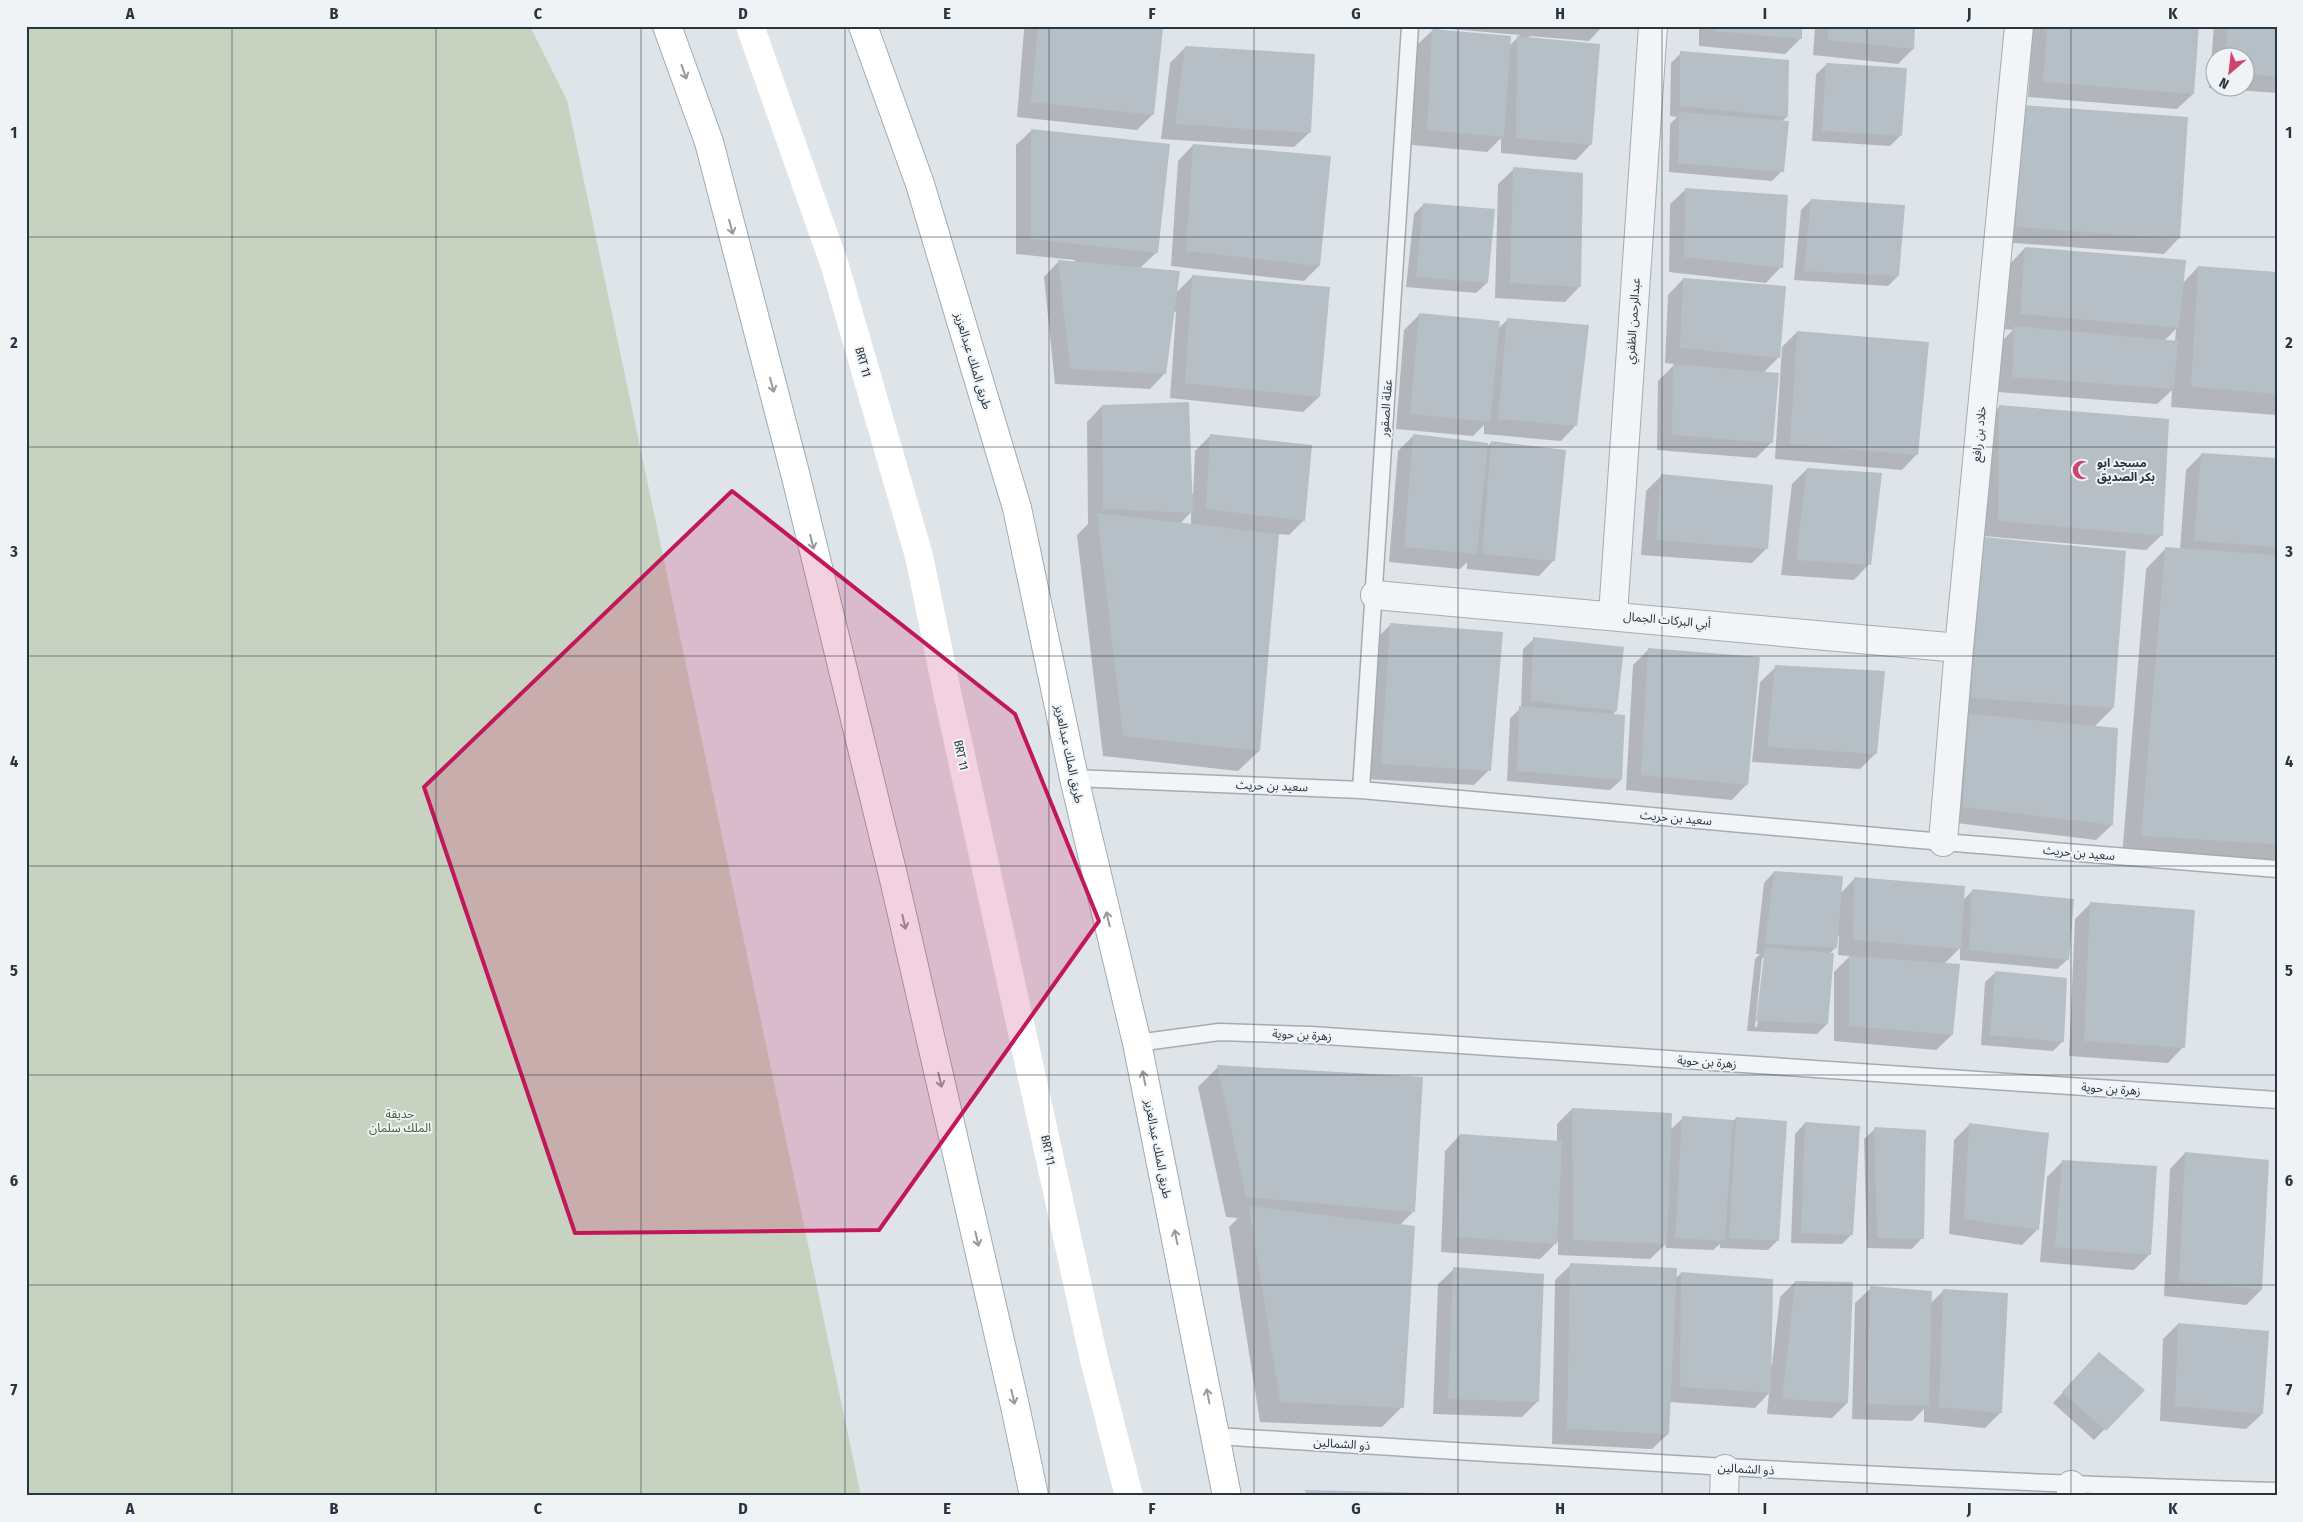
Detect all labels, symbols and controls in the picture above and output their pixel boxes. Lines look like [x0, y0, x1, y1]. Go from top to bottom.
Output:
text: A [125, 4, 135, 23]
text: B [330, 4, 339, 23]
text: C [534, 4, 543, 23]
text: D [738, 4, 748, 23]
text: E [943, 4, 951, 23]
text: F [1148, 4, 1156, 23]
text: G [1351, 4, 1361, 23]
text: H [1555, 4, 1565, 23]
text: I [1763, 4, 1767, 23]
text: J [1966, 4, 1971, 23]
text: K [2168, 4, 2178, 23]
north arrow [2206, 48, 2256, 98]
one-way arrow [680, 64, 689, 79]
text: N [2216, 74, 2232, 93]
text: 1 [11, 123, 17, 142]
text: 1 [2286, 123, 2292, 142]
one-way arrow [727, 219, 736, 235]
street label: عبدالرحمن الظفري [1623, 277, 1646, 365]
street label: طريق الملك عبدالعزيز [950, 310, 994, 411]
text: 2 [9, 333, 18, 352]
text: 2 [2284, 333, 2293, 352]
street label: BRT 11 [852, 345, 874, 379]
one-way arrow [768, 376, 777, 392]
street label: عقلة الصقور [1377, 379, 1395, 438]
street label: خلاد بن رافع [1969, 405, 1991, 463]
place label: مسجد ابو بكر الصديق [2097, 456, 2155, 484]
mosque icon: مسجد ابو بكر الصديق [2071, 459, 2093, 481]
one-way arrow [808, 534, 817, 550]
text: 3 [9, 542, 18, 561]
text: 3 [2284, 542, 2293, 561]
street label: أبي البركات الجمال [1623, 609, 1711, 634]
street label: طريق الملك عبدالعزيز [1051, 702, 1086, 805]
street label: BRT 11 [951, 739, 971, 771]
text: 4 [10, 752, 18, 771]
text: 4 [2285, 752, 2293, 771]
street label: سعيد بن حريث [1236, 778, 1308, 794]
street label: سعيد بن حريث [1639, 808, 1713, 828]
street label: سعيد بن حريث [2042, 843, 2116, 863]
one-way arrow [1102, 912, 1112, 928]
one-way arrow [900, 914, 909, 930]
text: 5 [10, 961, 18, 980]
text: 5 [2285, 961, 2293, 980]
street label: زهرة بن حوية [1272, 1026, 1332, 1044]
street label: زهرة بن حوية [1677, 1053, 1737, 1071]
one-way arrow [1138, 1070, 1148, 1086]
one-way arrow [936, 1072, 945, 1088]
street label: زهرة بن حوية [2081, 1080, 2141, 1098]
street label: طريق الملك عبدالعزيز [1140, 1097, 1174, 1200]
park label: حديقة الملك سلمان [369, 1107, 431, 1135]
street label: BRT 11 [1038, 1134, 1058, 1166]
text: 6 [10, 1171, 18, 1190]
text: 6 [2285, 1171, 2293, 1190]
one-way arrow [1170, 1229, 1180, 1245]
one-way arrow [973, 1230, 982, 1246]
text: 7 [11, 1380, 18, 1399]
text: 7 [2286, 1380, 2293, 1399]
one-way arrow [1009, 1389, 1018, 1405]
one-way arrow [1202, 1389, 1212, 1405]
street label: ذو الشمالين [1313, 1435, 1371, 1453]
street label: ذو الشمالين [1717, 1461, 1775, 1478]
text: A [125, 1499, 135, 1518]
text: B [330, 1499, 339, 1518]
text: C [534, 1499, 543, 1518]
text: D [738, 1499, 748, 1518]
text: E [943, 1499, 951, 1518]
text: F [1148, 1499, 1156, 1518]
text: G [1351, 1499, 1361, 1518]
text: H [1555, 1499, 1565, 1518]
text: I [1763, 1499, 1767, 1518]
text: J [1966, 1499, 1971, 1518]
text: K [2168, 1499, 2178, 1518]

